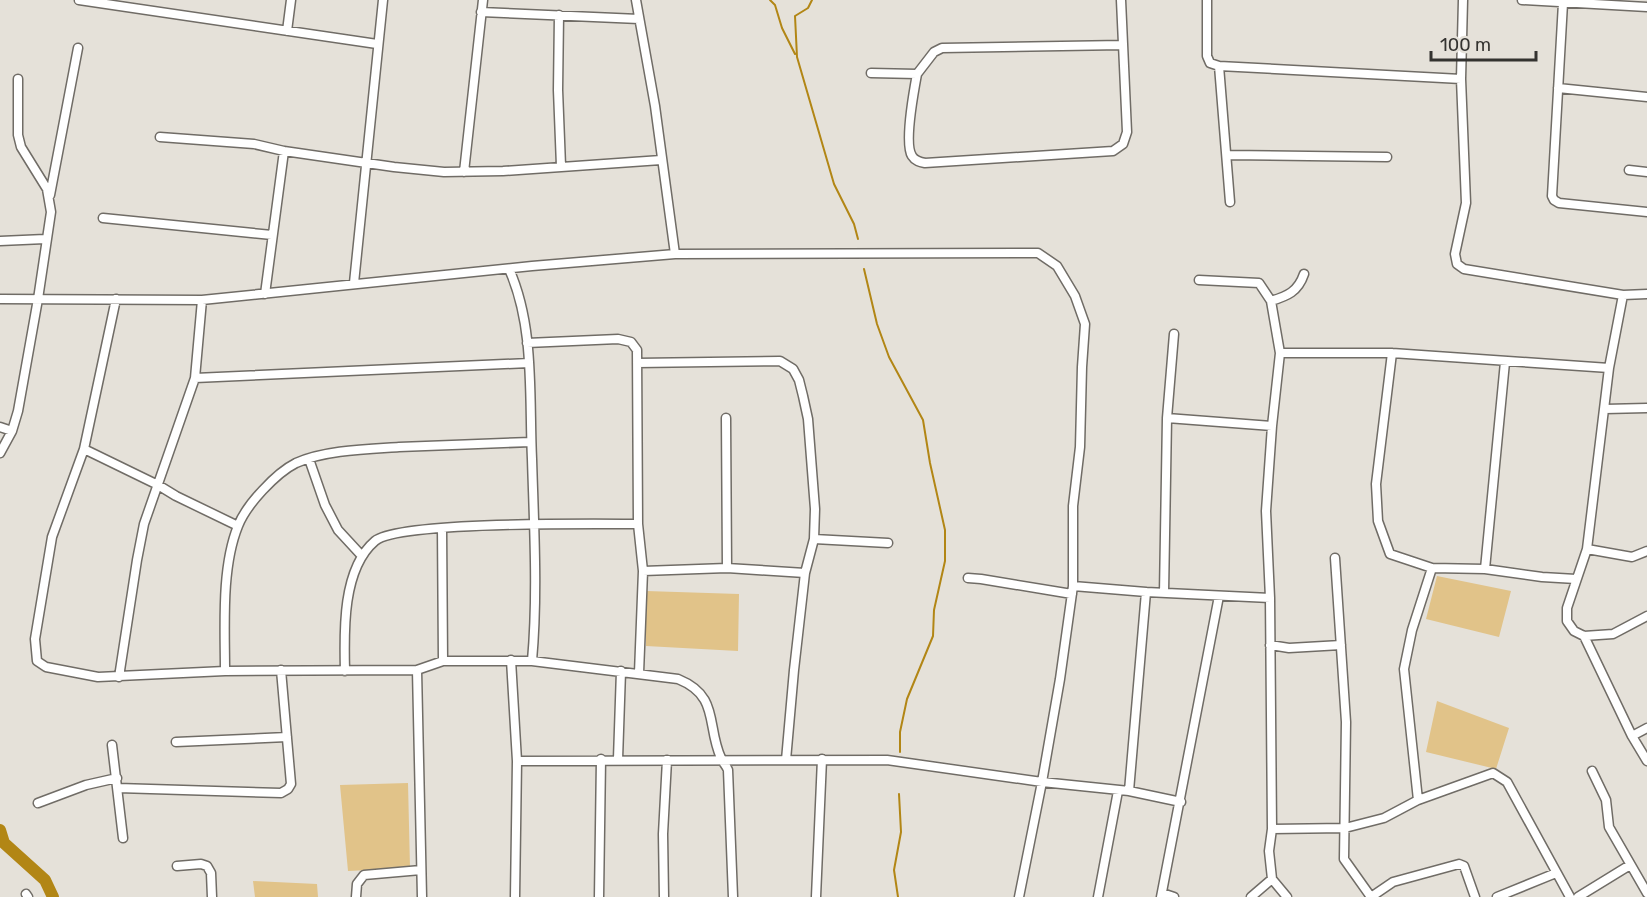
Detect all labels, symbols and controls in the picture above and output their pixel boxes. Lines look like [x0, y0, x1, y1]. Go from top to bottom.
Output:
scale bar [1431, 24, 1536, 62]
text: 100 m [1440, 34, 1491, 56]

